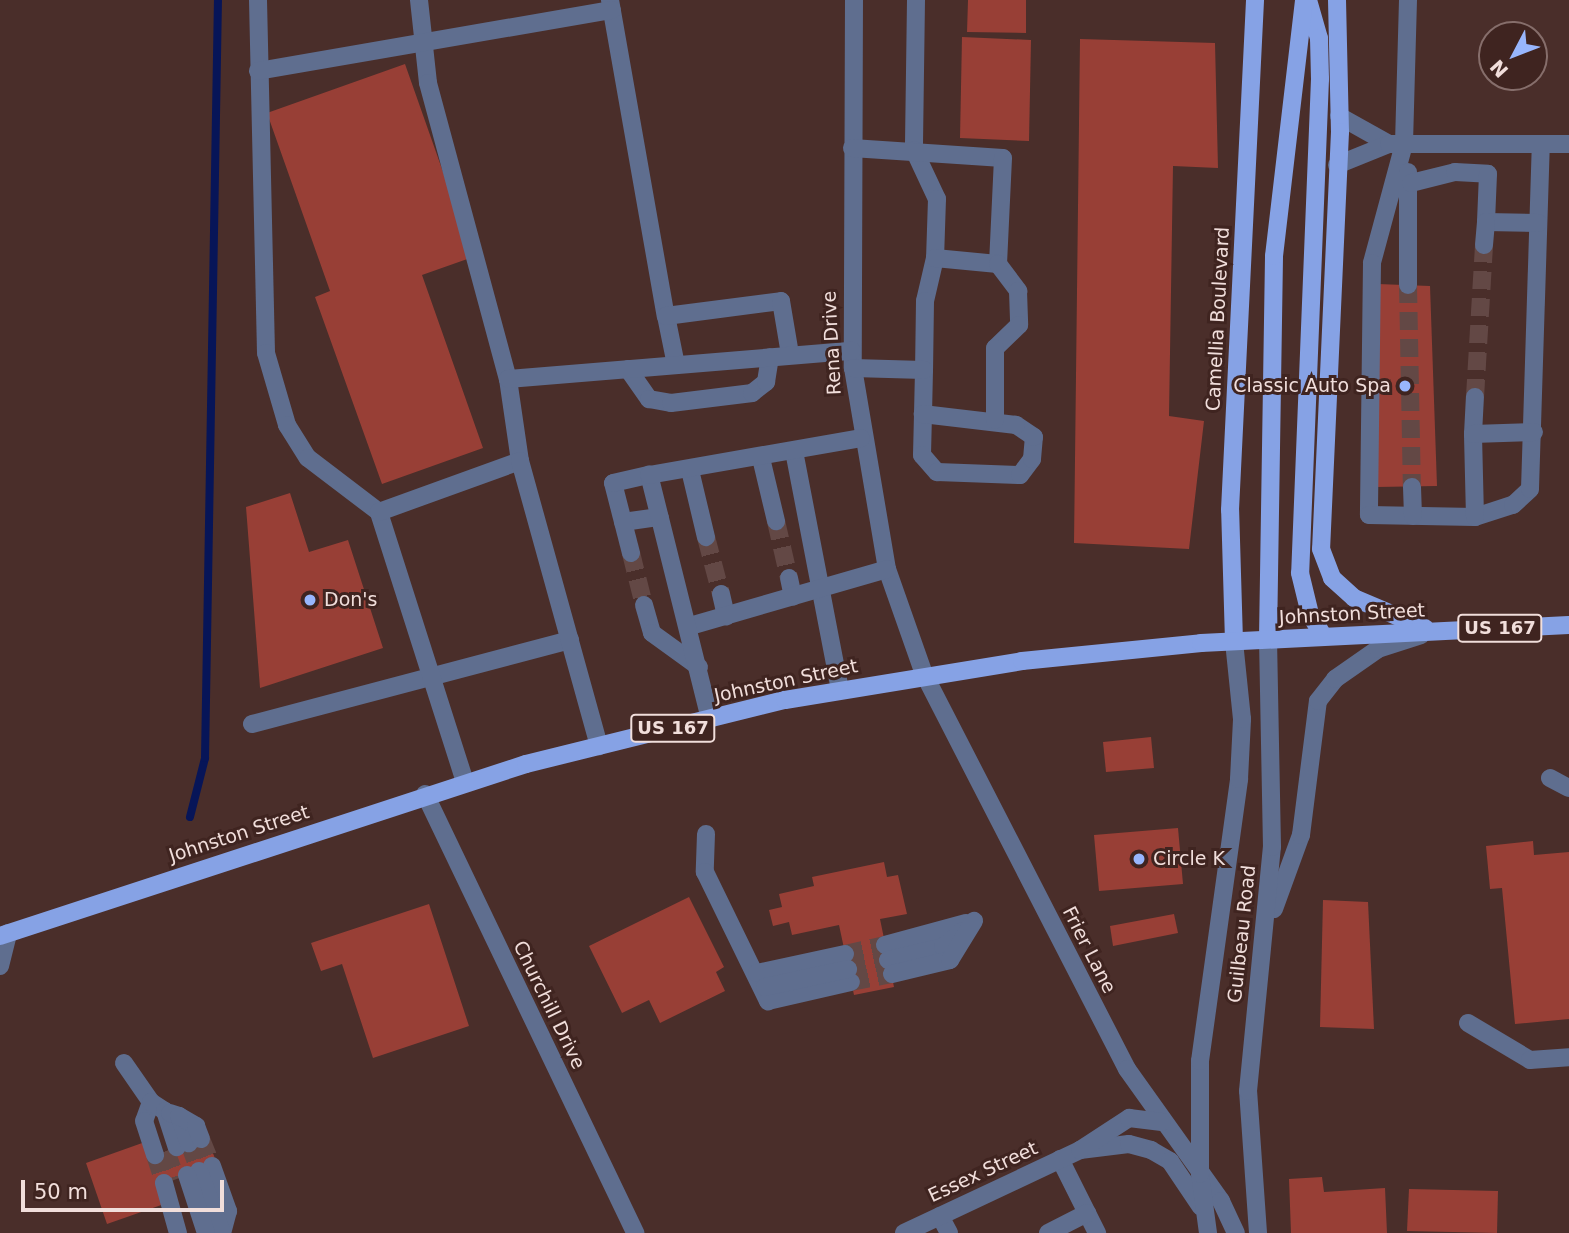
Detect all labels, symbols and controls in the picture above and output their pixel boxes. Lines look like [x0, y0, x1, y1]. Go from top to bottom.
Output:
north arrow [1478, 21, 1548, 91]
text: N [1485, 55, 1512, 82]
street label: Camellia Boulevard [1202, 226, 1234, 412]
street label: Rena Drive [818, 290, 846, 396]
place label: Classic Auto Spa [1233, 375, 1391, 397]
marker: Classic Auto Spa [1397, 378, 1413, 394]
place label: Don's [324, 589, 377, 611]
marker: Don's [302, 592, 318, 608]
street label: Johnston Street [1278, 599, 1426, 629]
road number: US 167 [1456, 614, 1544, 642]
street label: Johnston Street [712, 655, 860, 707]
road number: US 167 [629, 714, 717, 742]
street label: Johnston Street [166, 801, 312, 867]
place label: Circle K [1153, 848, 1225, 870]
marker: Circle K [1131, 851, 1147, 867]
street label: Guilbeau Road [1223, 864, 1261, 1004]
street label: Frier Lane [1057, 903, 1121, 997]
street label: Churchill Drive [508, 937, 590, 1073]
street label: Essex Street [925, 1137, 1041, 1207]
scale bar [24, 1166, 228, 1210]
text: 50 m [34, 1180, 88, 1204]

